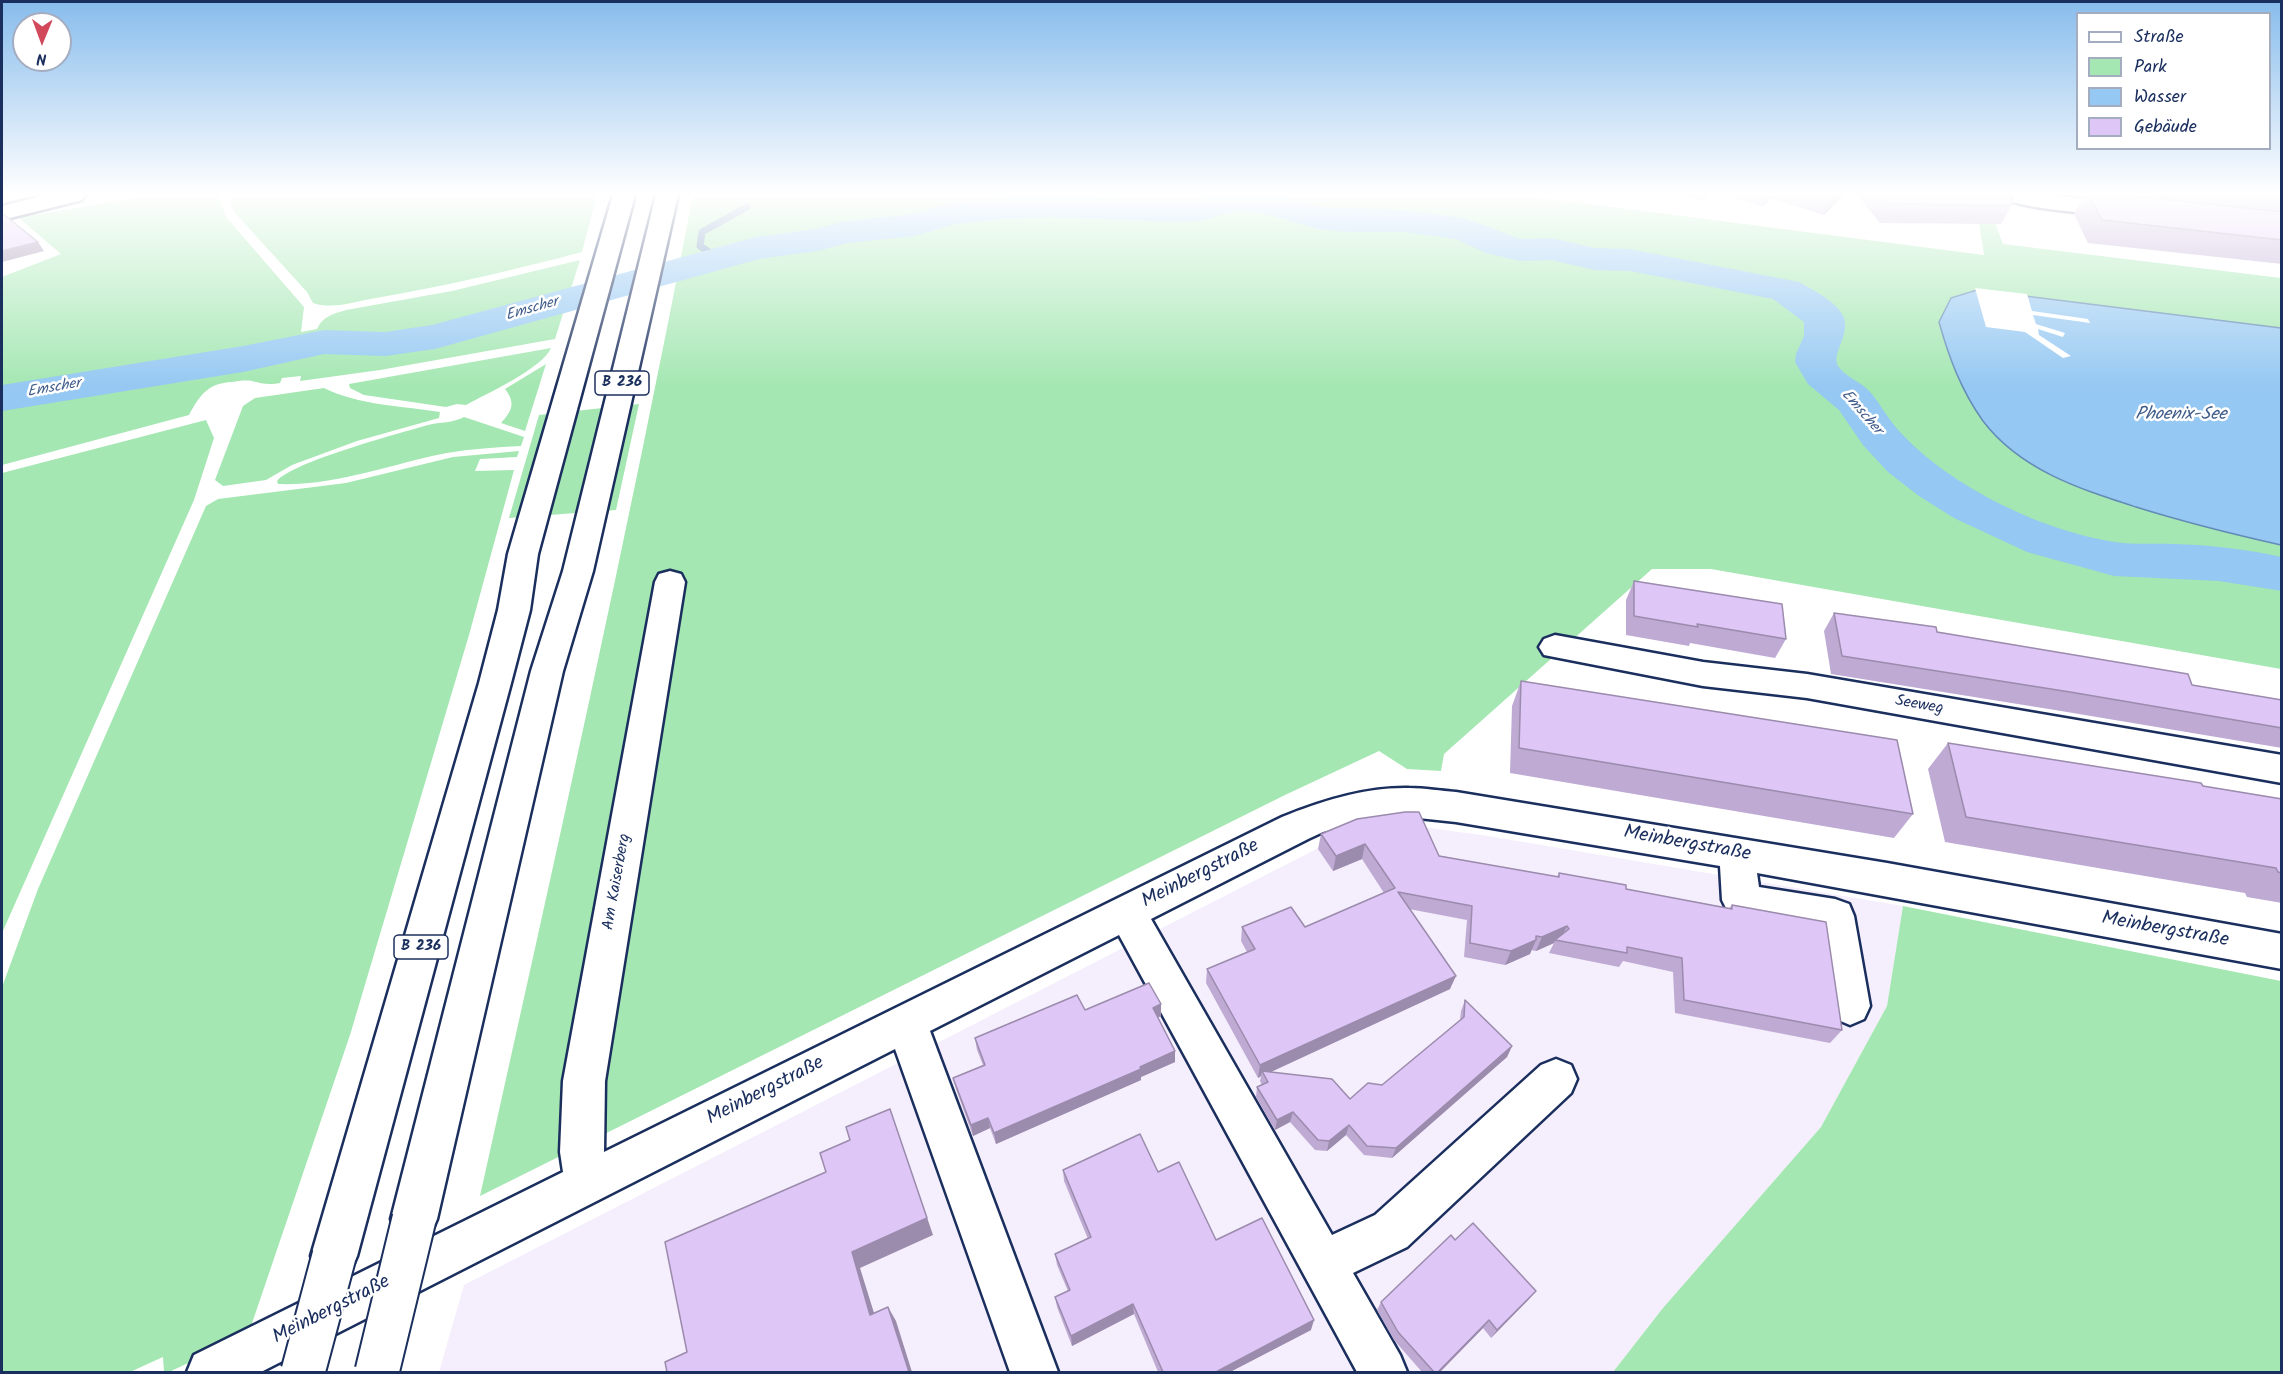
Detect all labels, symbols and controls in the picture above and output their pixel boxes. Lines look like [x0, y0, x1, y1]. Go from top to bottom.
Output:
north arrow [12, 12, 72, 72]
legend [2076, 12, 2271, 150]
text: Straße [2134, 23, 2184, 52]
text: N [36, 46, 47, 71]
text: Park [2134, 53, 2167, 82]
text: Wasser [2134, 83, 2186, 112]
text: Gebäude [2134, 113, 2197, 142]
water label: Emscher [504, 294, 560, 326]
road number: B 236 [595, 371, 649, 395]
water label: Emscher [26, 375, 82, 403]
water label: Emscher [1837, 387, 1885, 439]
water label: Phoenix-See [2135, 405, 2227, 427]
street label: Seeweg [1893, 692, 1945, 720]
street label: Meinbergstraße [1622, 822, 1752, 868]
street label: Am Kaiserberg [600, 832, 636, 932]
street label: Meinbergstraße [1138, 835, 1264, 915]
street label: Meinbergstraße [2100, 908, 2230, 954]
road number: B 236 [394, 935, 448, 959]
street label: Meinbergstraße [703, 1052, 829, 1132]
street label: Meinbergstraße [269, 1271, 395, 1351]

